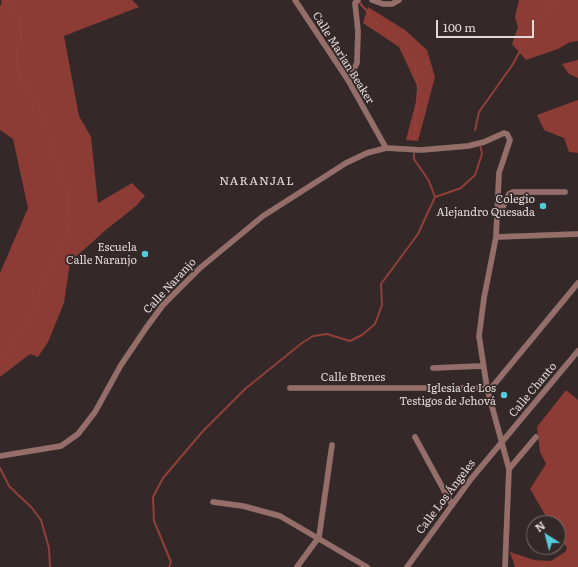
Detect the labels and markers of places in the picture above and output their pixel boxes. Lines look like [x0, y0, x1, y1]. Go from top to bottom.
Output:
place label: Colegio Alejandro Quesada [437, 193, 535, 219]
marker: Colegio Alejandro Quesada [538, 201, 548, 211]
place label: Escuela Calle Naranjo [66, 241, 137, 267]
marker: Escuela Calle Naranjo [140, 249, 150, 259]
place label: Iglesia de Los Testigos de Jehová [399, 382, 496, 408]
marker: Iglesia de Los Testigos de Jehová [499, 390, 509, 400]

